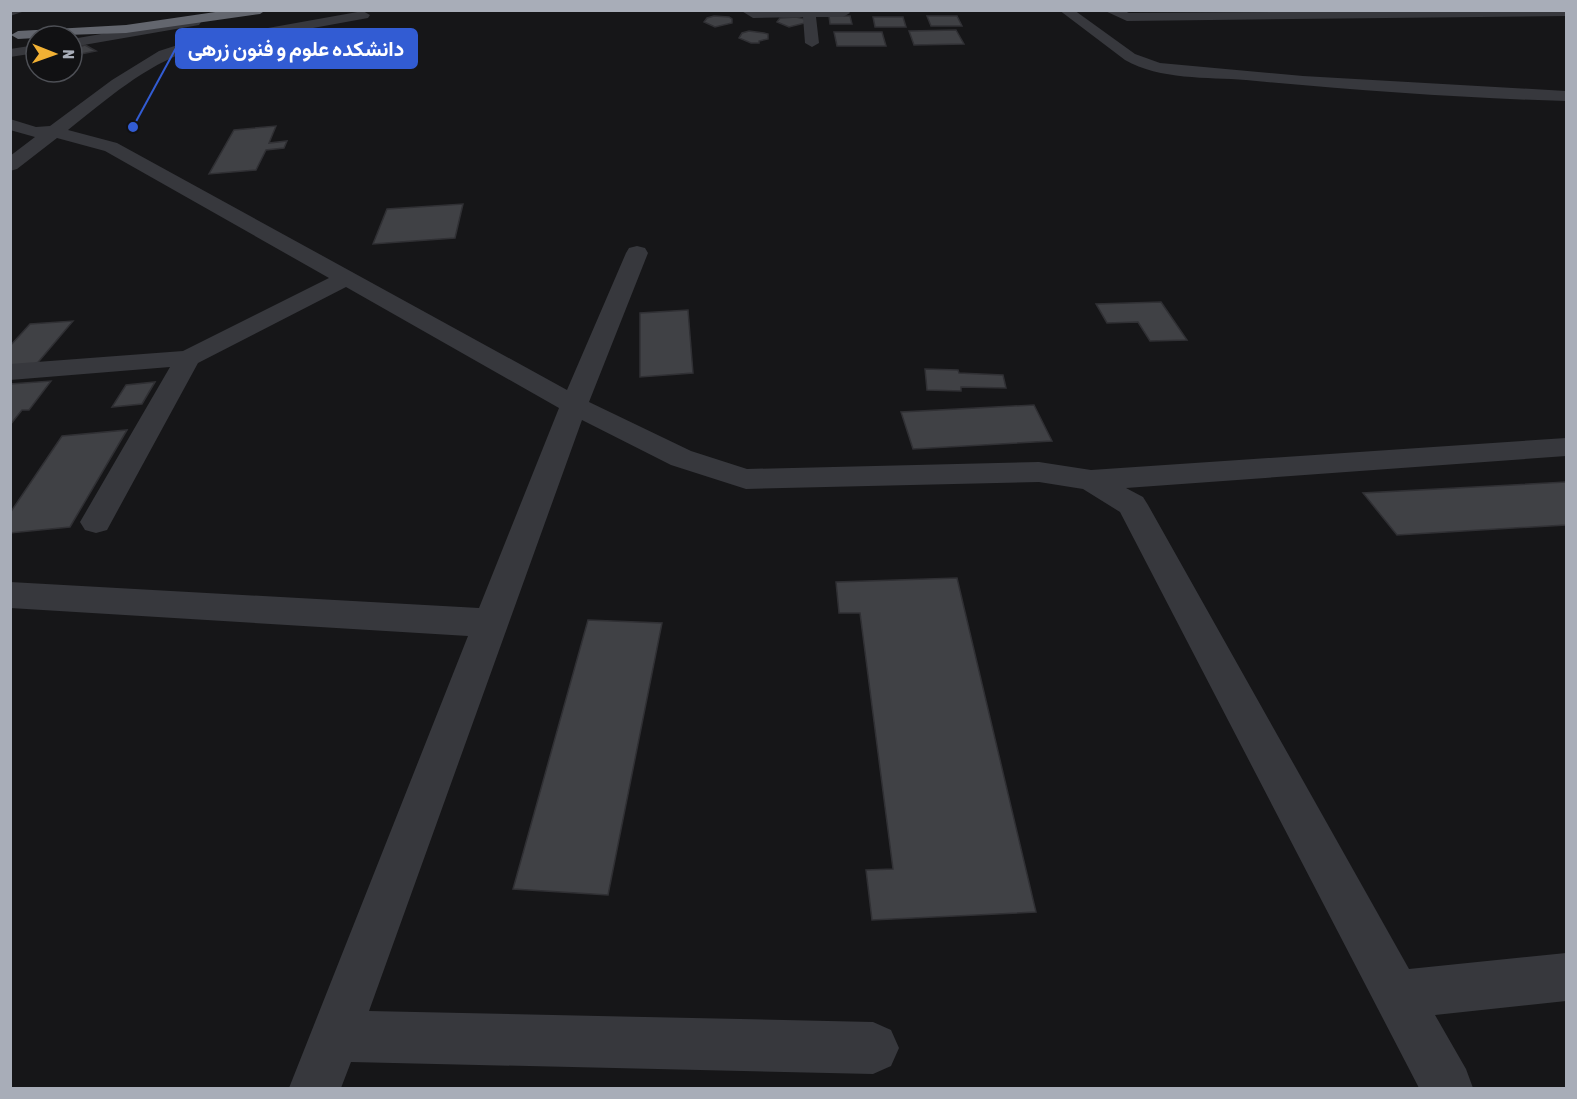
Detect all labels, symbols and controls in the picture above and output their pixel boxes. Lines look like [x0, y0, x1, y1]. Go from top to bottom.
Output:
north arrow [24, 24, 84, 84]
callout: دانشکده علوم و فنون زرهی [176, 29, 417, 68]
text: دانشکده علوم و فنون زرهی [188, 36, 404, 63]
text: N [60, 49, 78, 59]

